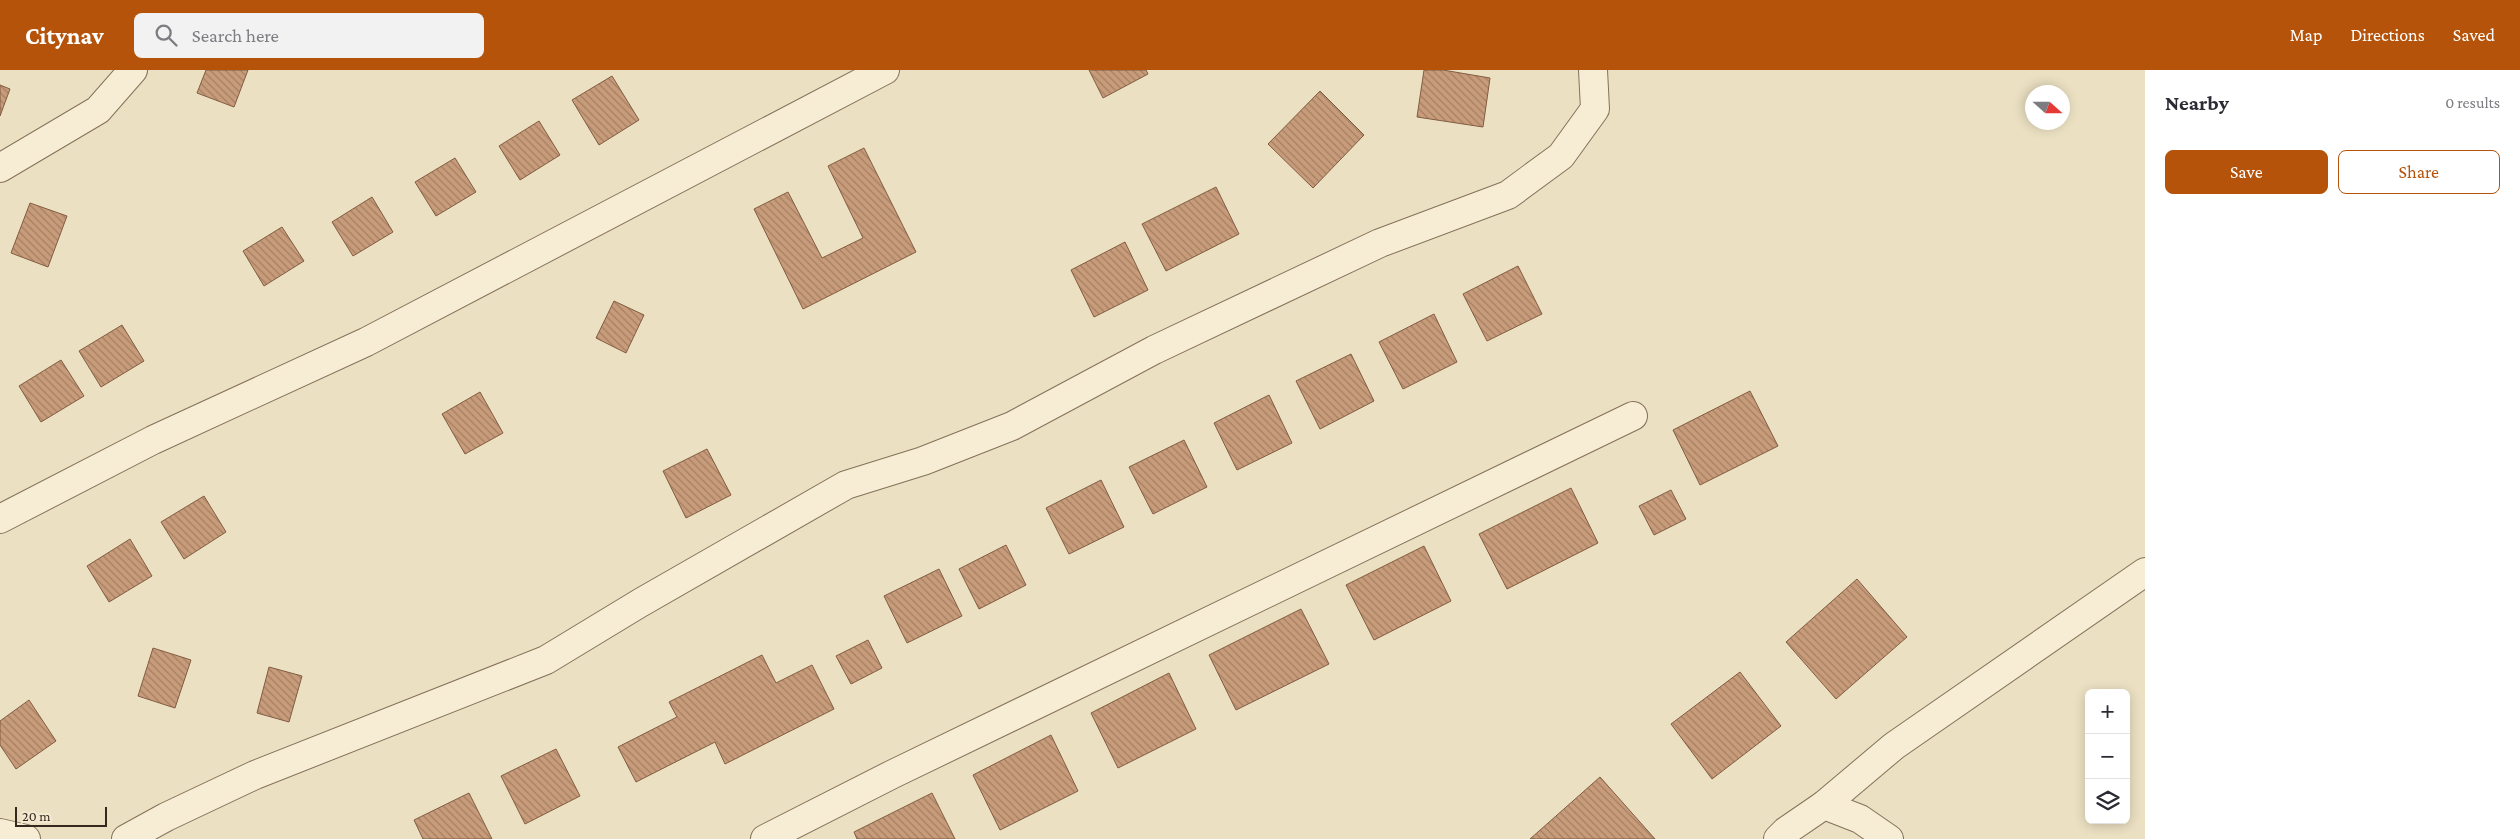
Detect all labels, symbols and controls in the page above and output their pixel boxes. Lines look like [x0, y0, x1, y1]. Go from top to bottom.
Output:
search box [134, 13, 484, 58]
icon: search [152, 21, 180, 49]
text: Citynav [25, 22, 104, 49]
text: Search here [192, 25, 279, 46]
text: Map [2290, 25, 2322, 45]
text: Directions [2350, 25, 2425, 45]
text: Saved [2453, 25, 2495, 45]
north arrow [2025, 85, 2070, 130]
text: Nearby [2165, 91, 2229, 115]
text: 0 results [2445, 94, 2500, 111]
button: Save [2165, 150, 2328, 194]
button: Share [2338, 150, 2500, 194]
map controls [2085, 689, 2130, 824]
button: + [2085, 689, 2130, 734]
button: − [2085, 734, 2130, 779]
button: layers [2085, 779, 2130, 824]
scale bar [15, 804, 108, 827]
text: 20 m [22, 808, 50, 824]

